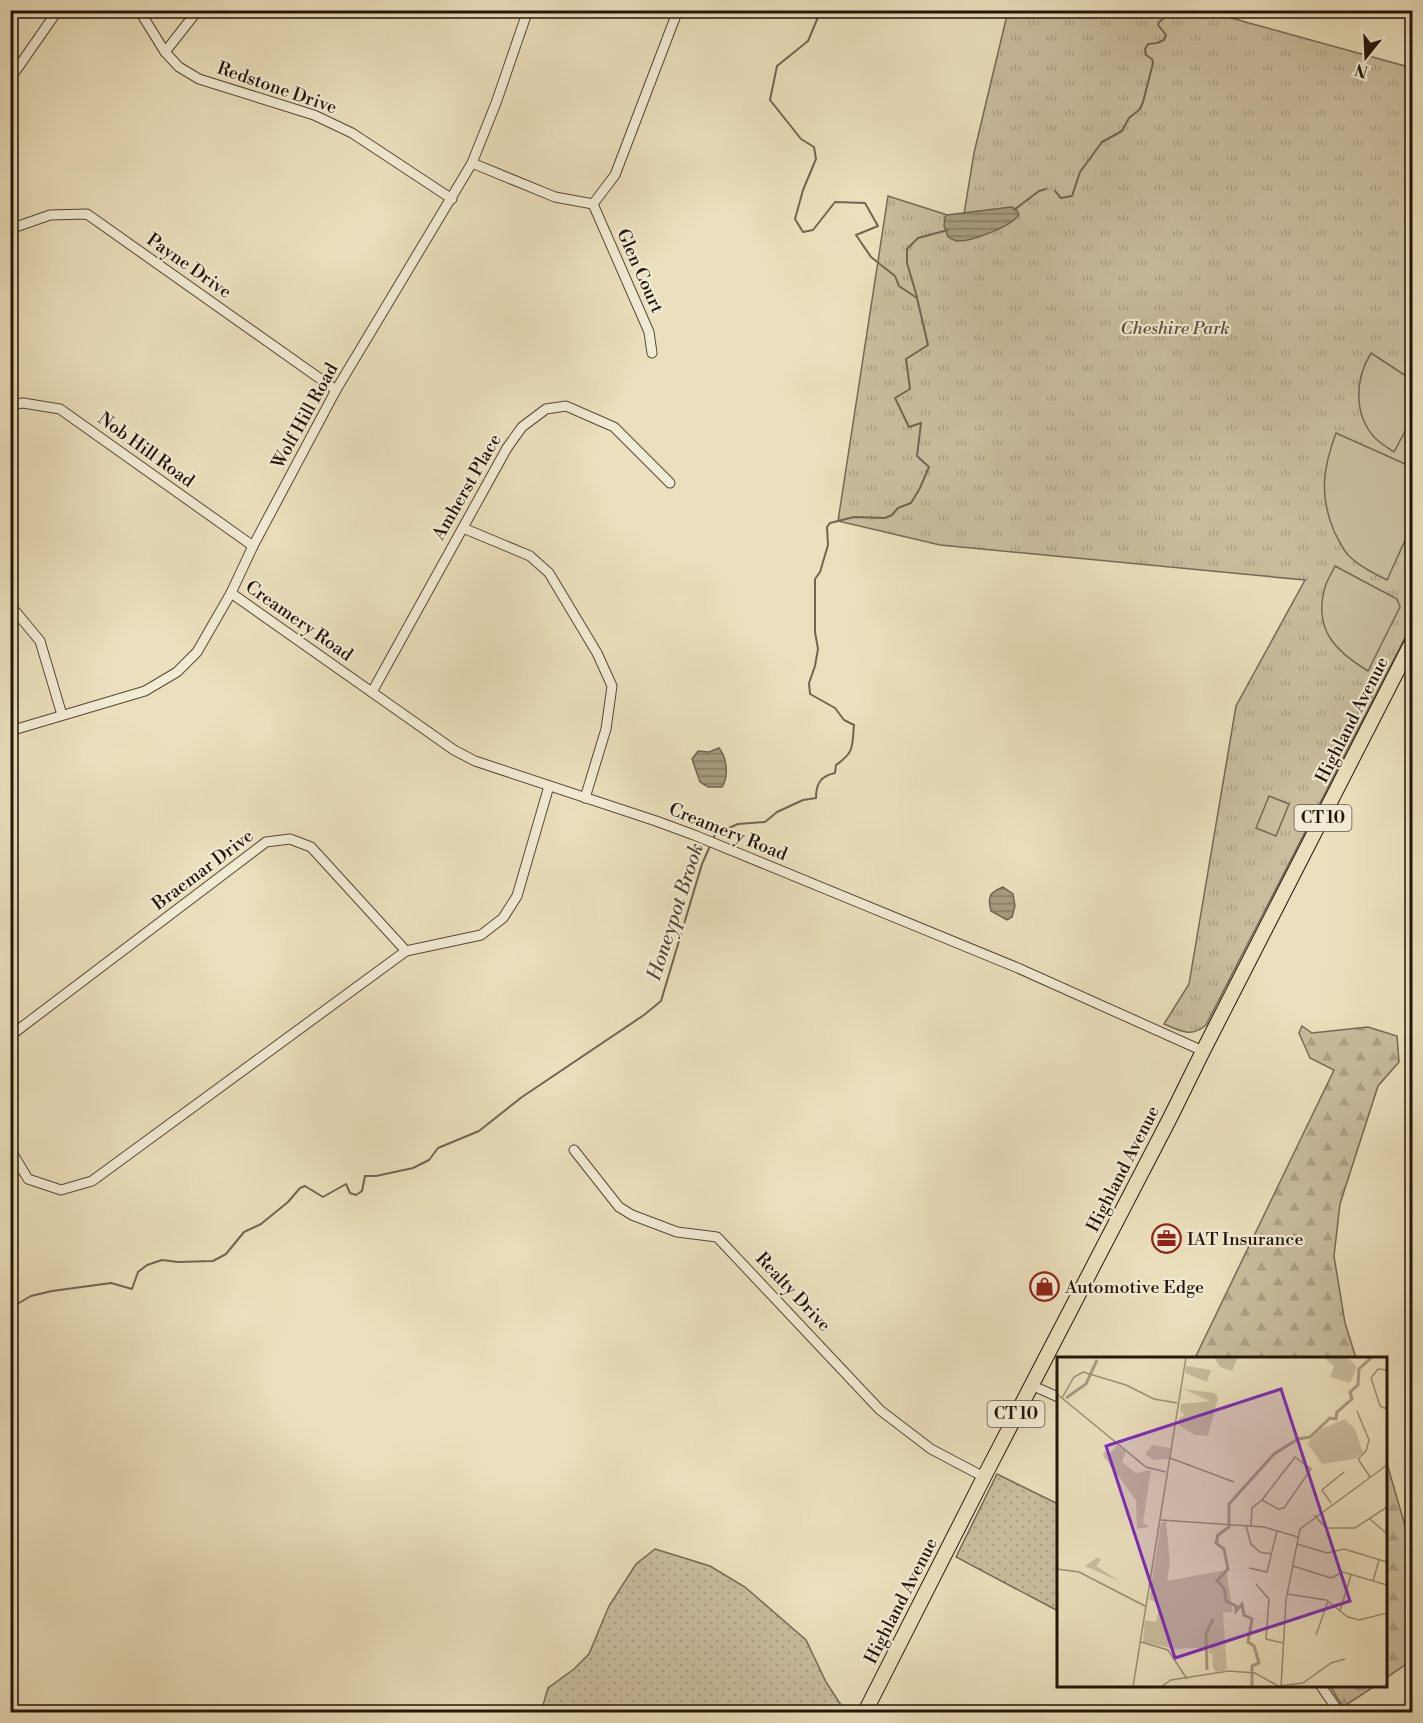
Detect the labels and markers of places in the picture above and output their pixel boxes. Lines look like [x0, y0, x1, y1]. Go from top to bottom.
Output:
office icon: IAT Insurance [1150, 1223, 1182, 1255]
place label: IAT Insurance [1187, 1228, 1303, 1251]
shop icon: Automotive Edge [1028, 1271, 1060, 1303]
place label: Automotive Edge [1064, 1276, 1204, 1299]

